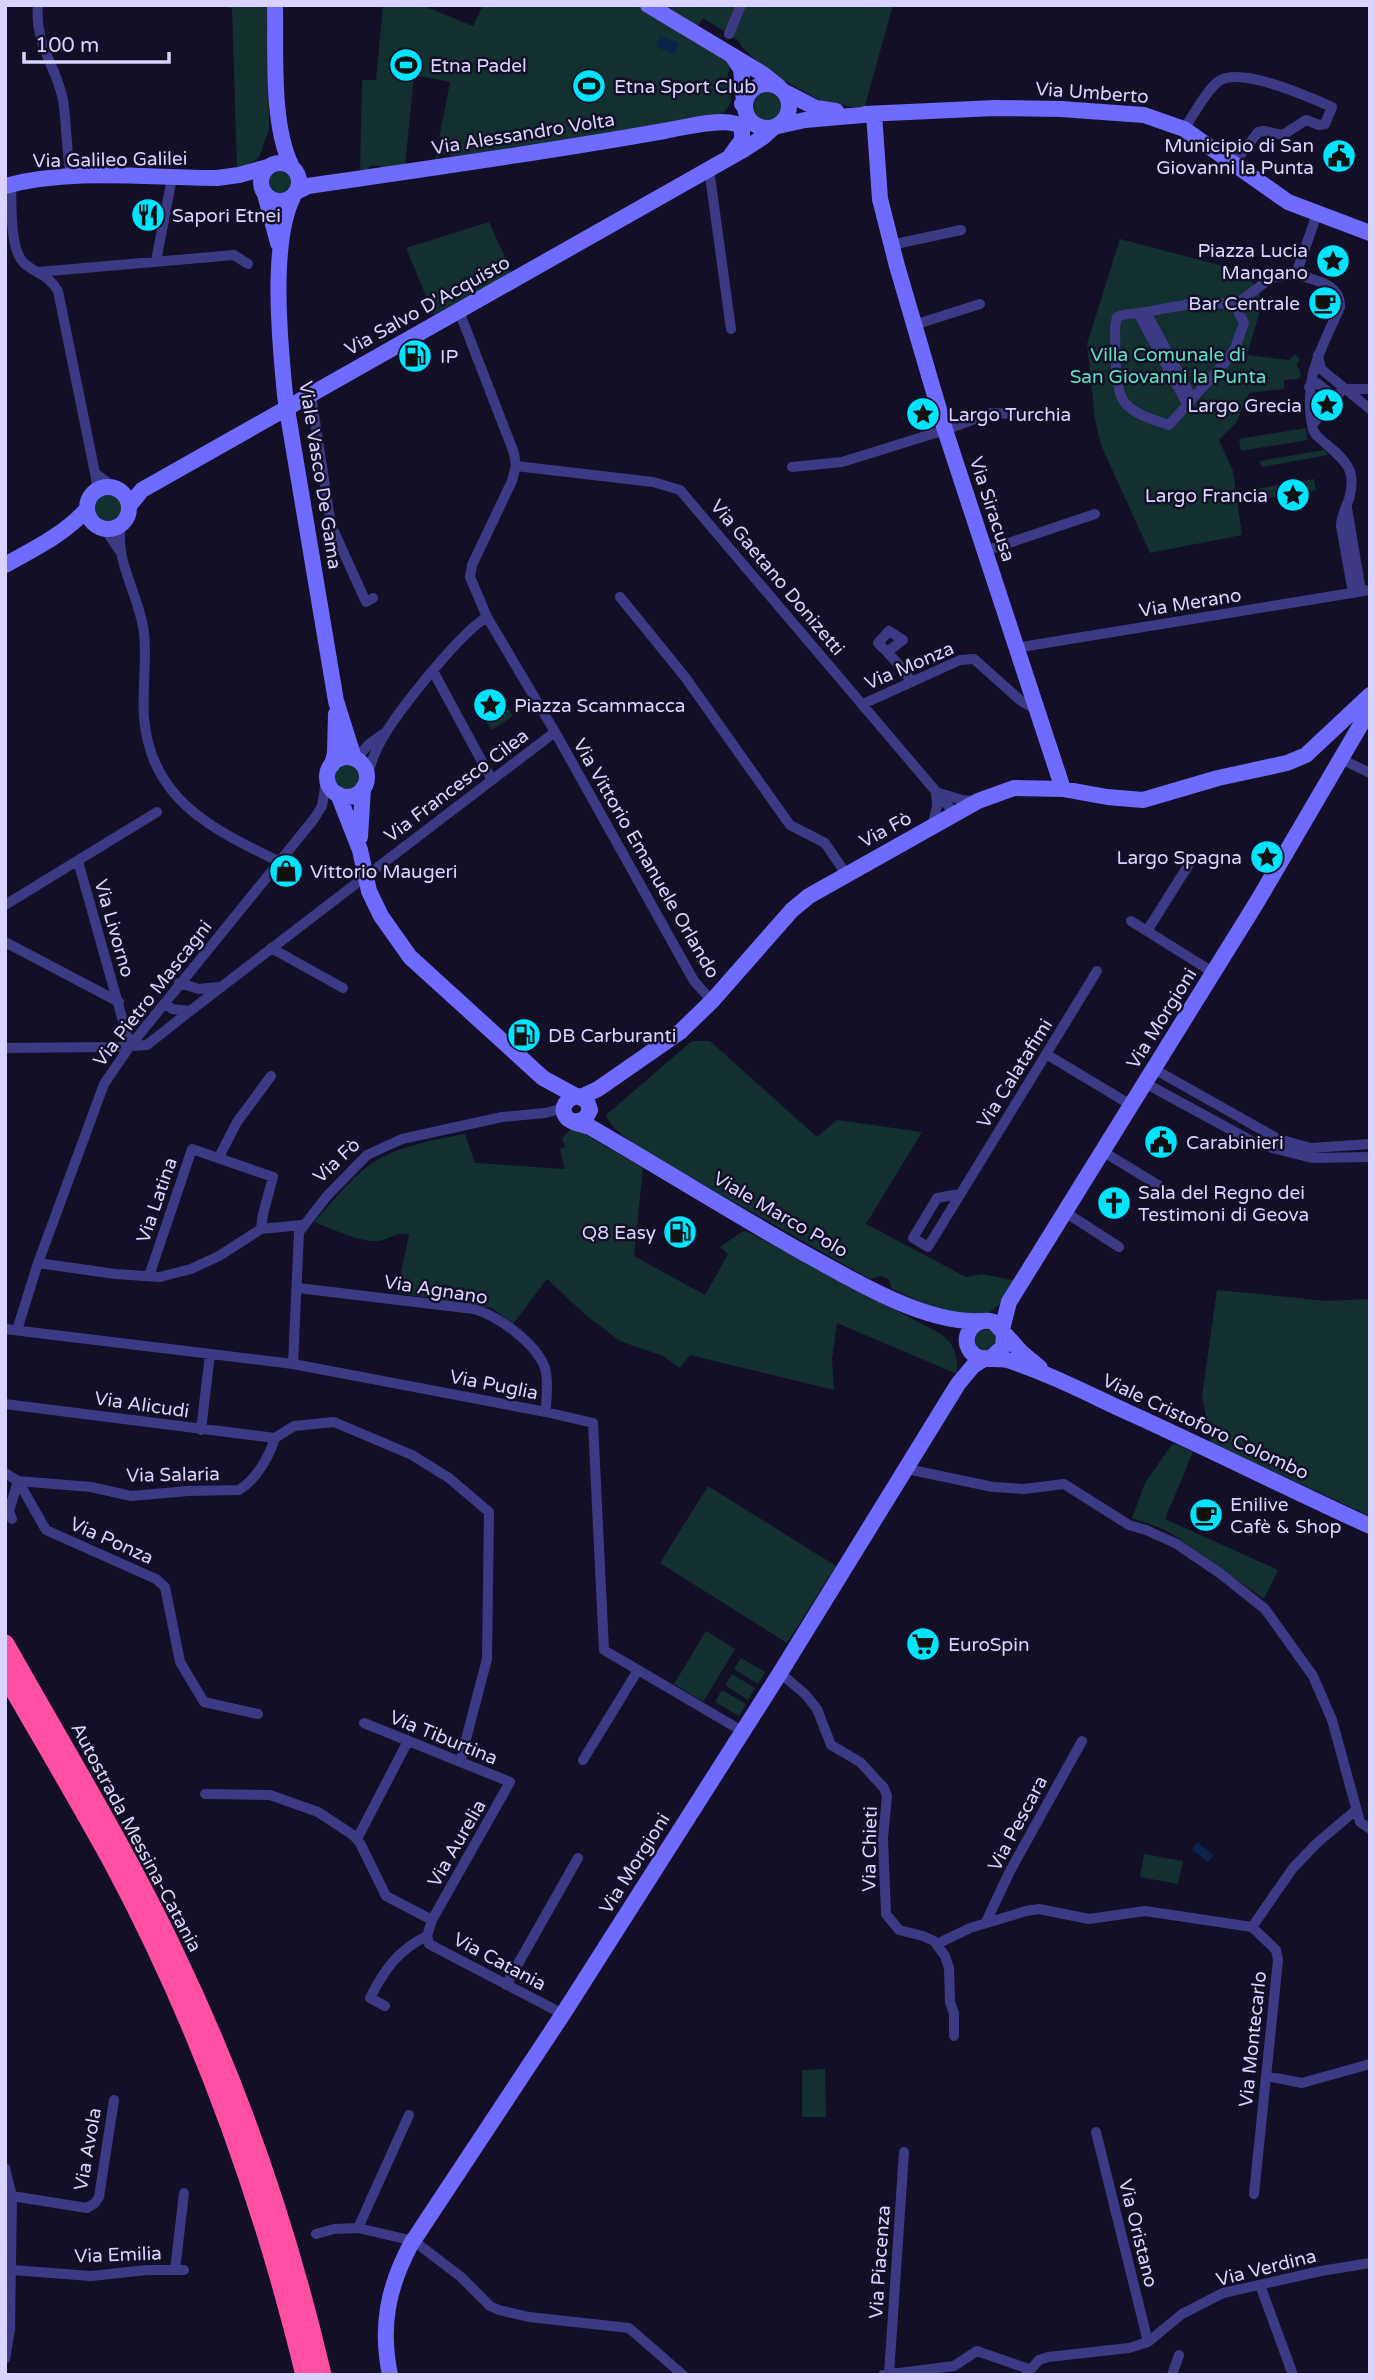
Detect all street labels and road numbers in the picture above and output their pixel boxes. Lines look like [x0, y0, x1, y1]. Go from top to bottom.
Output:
street label: Via Umberto [1035, 78, 1149, 108]
street label: Via Alessandro Volta [430, 109, 616, 159]
street label: Via Galileo Galilei [33, 148, 187, 172]
street label: Via Salvo D'Acquisto [341, 251, 514, 360]
street label: Viale Vasco De Gama [294, 380, 346, 571]
street label: Via Siracusa [965, 454, 1019, 565]
street label: Via Gaetano Donizetti [706, 495, 849, 660]
street label: Via Merano [1137, 584, 1243, 622]
street label: Via Monza [862, 637, 957, 695]
street label: Via Francesco Cilea [380, 725, 533, 847]
street label: Via Vittorio Emanuele Orlando [568, 735, 724, 982]
street label: Via Fò [856, 807, 915, 853]
street label: Via Livorno [90, 877, 139, 980]
street label: Via Pietro Mascagni [89, 916, 217, 1071]
street label: Via Morgioni [1122, 964, 1202, 1073]
street label: Via Calatafimi [973, 1015, 1057, 1132]
street label: Via Fò [309, 1134, 365, 1188]
street label: Via Latina [132, 1155, 182, 1246]
street label: Viale Marco Polo [709, 1167, 852, 1262]
street label: Via Agnano [382, 1271, 489, 1309]
street label: Via Puglia [448, 1366, 540, 1404]
street label: Viale Cristoforo Colombo [1099, 1369, 1312, 1484]
street label: Via Alicudi [93, 1387, 191, 1423]
street label: Via Salaria [126, 1463, 220, 1487]
street label: Via Ponza [66, 1513, 157, 1569]
street label: Via Tiburtina [386, 1706, 501, 1770]
street label: Autostrada Messina-Catania [66, 1719, 206, 1956]
street label: Via Pescara [984, 1772, 1052, 1875]
street label: Via Aurelia [423, 1796, 491, 1891]
street label: Via Chieti [858, 1806, 882, 1892]
street label: Via Morgioni [595, 1809, 675, 1918]
street label: Via Catania [449, 1928, 550, 1996]
street label: Via Montecarlo [1235, 1970, 1271, 2108]
street label: Via Avola [70, 2106, 106, 2192]
street label: Via Oristano [1114, 2177, 1162, 2290]
street label: Via Piacenza [865, 2204, 895, 2320]
street label: Via Emilia [74, 2242, 162, 2268]
street label: Via Verdina [1214, 2245, 1318, 2291]

